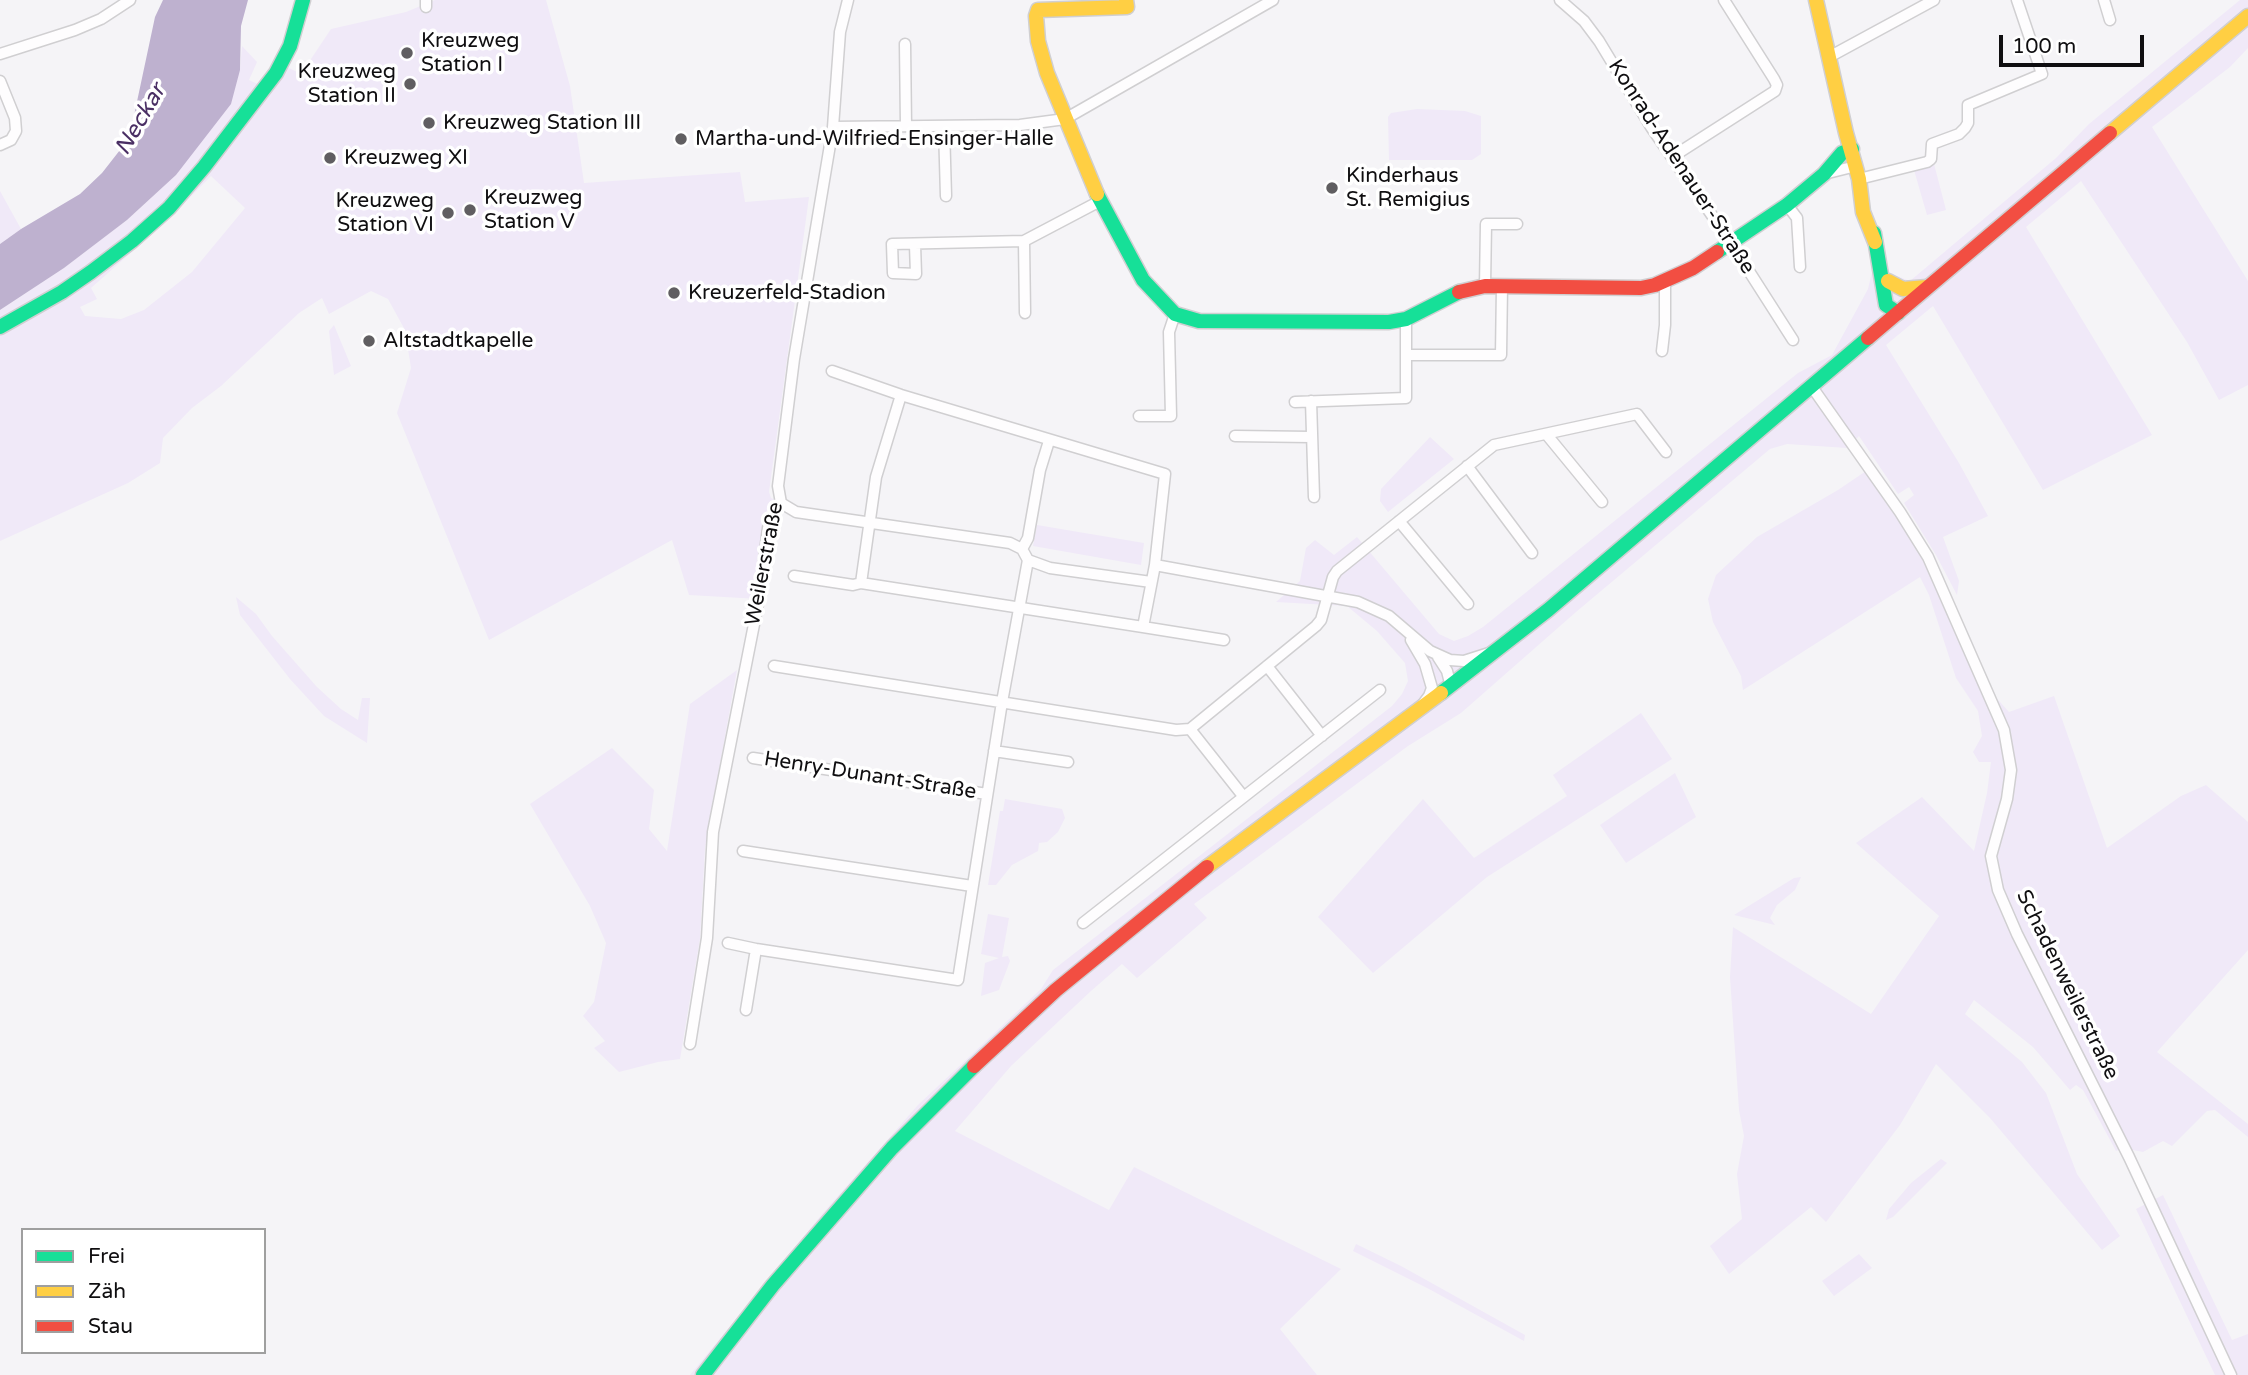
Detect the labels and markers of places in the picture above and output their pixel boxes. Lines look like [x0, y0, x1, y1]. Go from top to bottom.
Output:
place label: Kreuzweg Station I [421, 28, 520, 78]
marker: Kreuzweg Station I [399, 45, 415, 61]
place label: Kreuzweg Station II [297, 59, 396, 109]
marker: Kreuzweg Station II [402, 76, 418, 92]
place label: Kreuzweg Station III [443, 110, 641, 136]
marker: Kreuzweg Station III [421, 115, 437, 131]
place label: Martha-und-Wilfried-Ensinger-Halle [695, 126, 1054, 152]
marker: Martha-und-Wilfried-Ensinger-Halle [673, 131, 689, 147]
place label: Kreuzweg XI [344, 145, 468, 171]
marker: Kreuzweg XI [322, 150, 338, 166]
place label: Kinderhaus St. Remigius [1346, 163, 1470, 213]
marker: Kinderhaus St. Remigius [1324, 180, 1340, 196]
place label: Kreuzweg Station V [484, 185, 583, 235]
place label: Kreuzweg Station VI [335, 188, 434, 238]
marker: Kreuzweg Station V [462, 202, 478, 218]
marker: Kreuzweg Station VI [440, 205, 456, 221]
place label: Kreuzerfeld-Stadion [688, 280, 886, 306]
marker: Kreuzerfeld-Stadion [666, 285, 682, 301]
place label: Altstadtkapelle [383, 328, 533, 354]
marker: Altstadtkapelle [361, 333, 377, 349]

